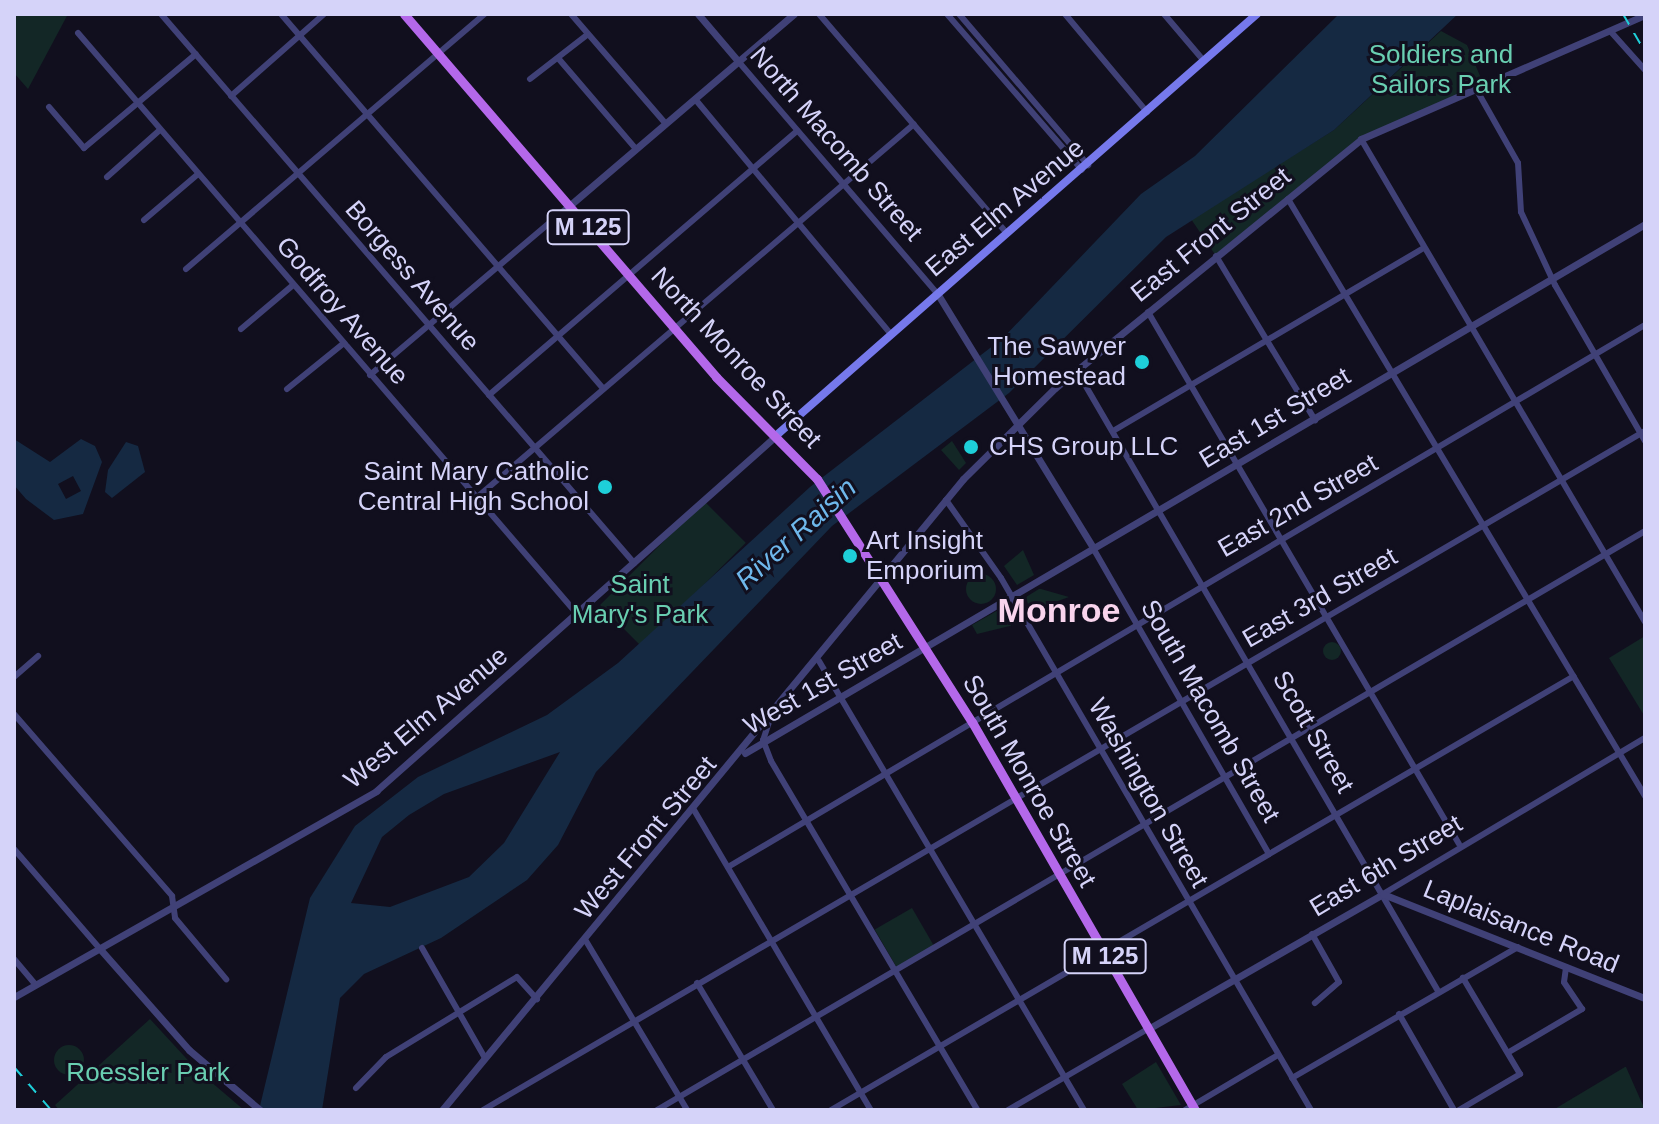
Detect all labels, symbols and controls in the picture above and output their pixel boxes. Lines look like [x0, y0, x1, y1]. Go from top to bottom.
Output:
park label: Soldiers and Sailors Park [1369, 39, 1513, 100]
street label: North Macomb Street [743, 41, 929, 247]
street label: East Elm Avenue [919, 132, 1091, 284]
street label: East Front Street [1125, 161, 1297, 309]
street label: Borgess Avenue [338, 194, 486, 358]
road number: M 125 [546, 207, 630, 247]
street label: Godfroy Avenue [269, 230, 415, 392]
street label: North Monroe Street [644, 261, 828, 455]
place label: The Sawyer Homestead [987, 331, 1126, 392]
marker: The Sawyer Homestead [1133, 353, 1151, 371]
street label: East 1st Street [1194, 361, 1356, 475]
place label: CHS Group LLC [989, 431, 1178, 463]
marker: CHS Group LLC [960, 436, 982, 458]
street label: East 2nd Street [1213, 448, 1383, 564]
place label: Saint Mary Catholic Central High School [358, 456, 589, 518]
water label: River Raisin [729, 471, 863, 597]
marker: Saint Mary Catholic Central High School [596, 478, 614, 496]
place label: Art Insight Emporium [866, 525, 984, 586]
street label: East 3rd Street [1237, 541, 1403, 655]
marker: Art Insight Emporium [841, 547, 859, 565]
park label: Saint Mary's Park [572, 569, 708, 630]
district label: Monroe [998, 591, 1120, 631]
street label: South Macomb Street [1134, 594, 1286, 828]
street label: West 1st Street [738, 626, 908, 742]
street label: West Elm Avenue [337, 640, 515, 796]
street label: Scott Street [1266, 665, 1360, 799]
street label: South Monroe Street [956, 669, 1102, 893]
street label: Washington Street [1081, 693, 1215, 893]
street label: West Front Street [569, 750, 723, 926]
street label: East 6th Street [1304, 808, 1468, 924]
street label: Laplaisance Road [1419, 874, 1623, 980]
road number: M 125 [1063, 936, 1147, 976]
park label: Roessler Park [66, 1057, 230, 1089]

